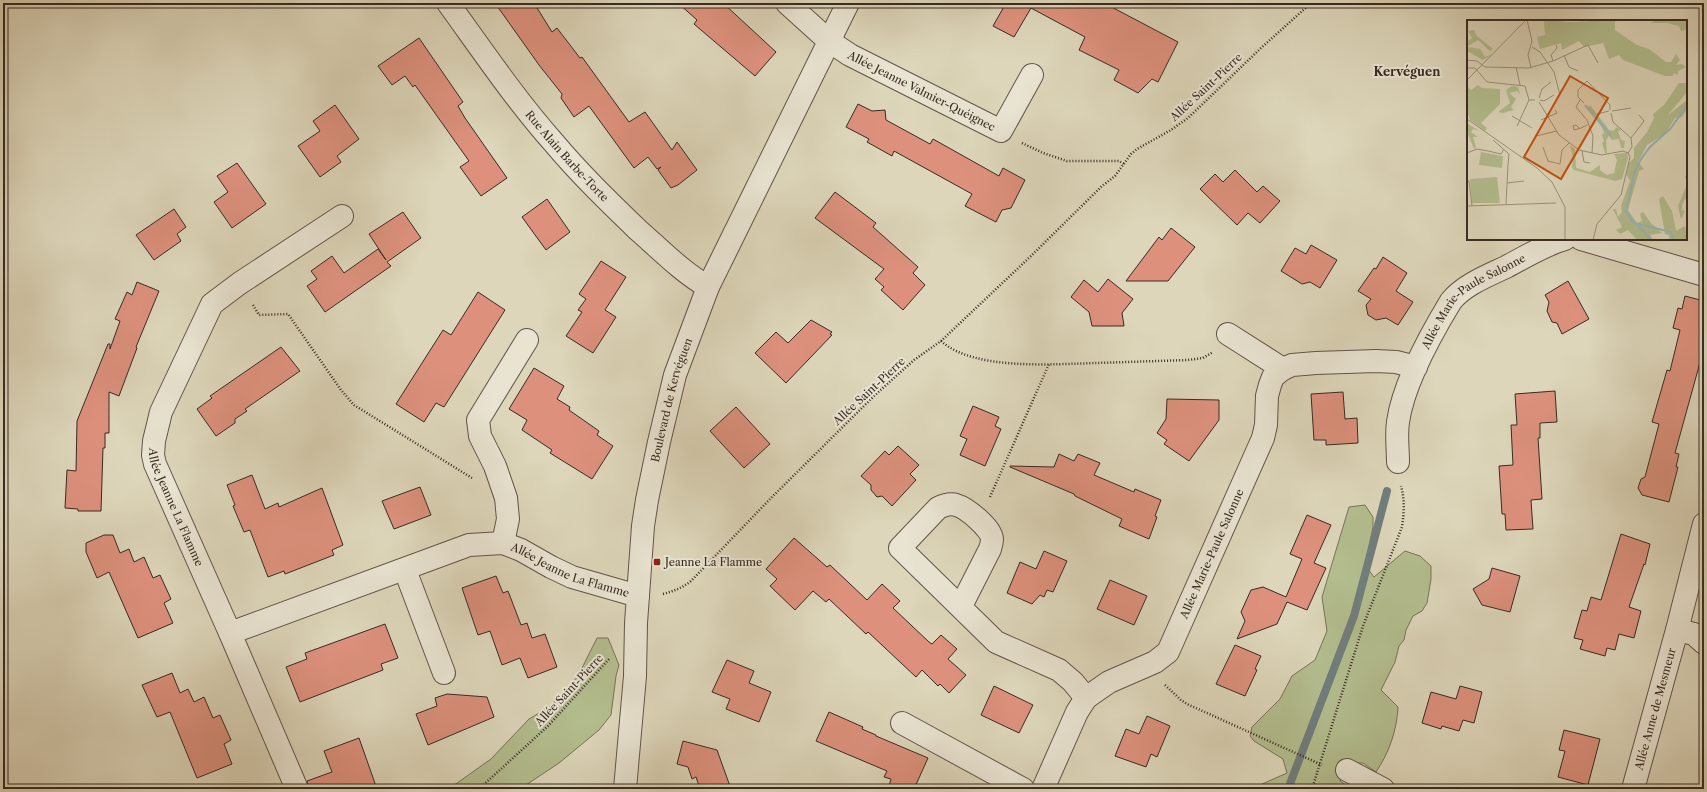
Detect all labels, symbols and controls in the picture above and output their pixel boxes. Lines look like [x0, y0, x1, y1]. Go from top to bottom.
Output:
inset map [1467, 20, 1687, 240]
street label: Allée Jeanne Valmier-Quéignec [845, 48, 998, 134]
street label: Allée Saint-Pierre [1166, 50, 1245, 125]
district label: Kervéguen [1374, 64, 1441, 79]
street label: Rue Alain Barbe-Torte [522, 108, 612, 204]
street label: Allée Marie-Paule Salonne [1418, 251, 1528, 352]
street label: Boulevard de Kervéguen [648, 336, 695, 463]
street label: Allée Saint-Pierre [829, 354, 908, 429]
street label: Allée Jeanne La Flamme [146, 447, 206, 568]
street label: Allée Marie-Paule Salonne [1176, 487, 1247, 622]
street label: Allée Jeanne La Flamme [508, 539, 631, 600]
place label: Jeanne La Flamme [663, 555, 762, 569]
marker: Jeanne La Flamme [652, 557, 662, 567]
street label: Allée Anne de Mesmeur [1631, 646, 1679, 773]
street label: Allée Saint-Pierre [531, 651, 606, 730]

